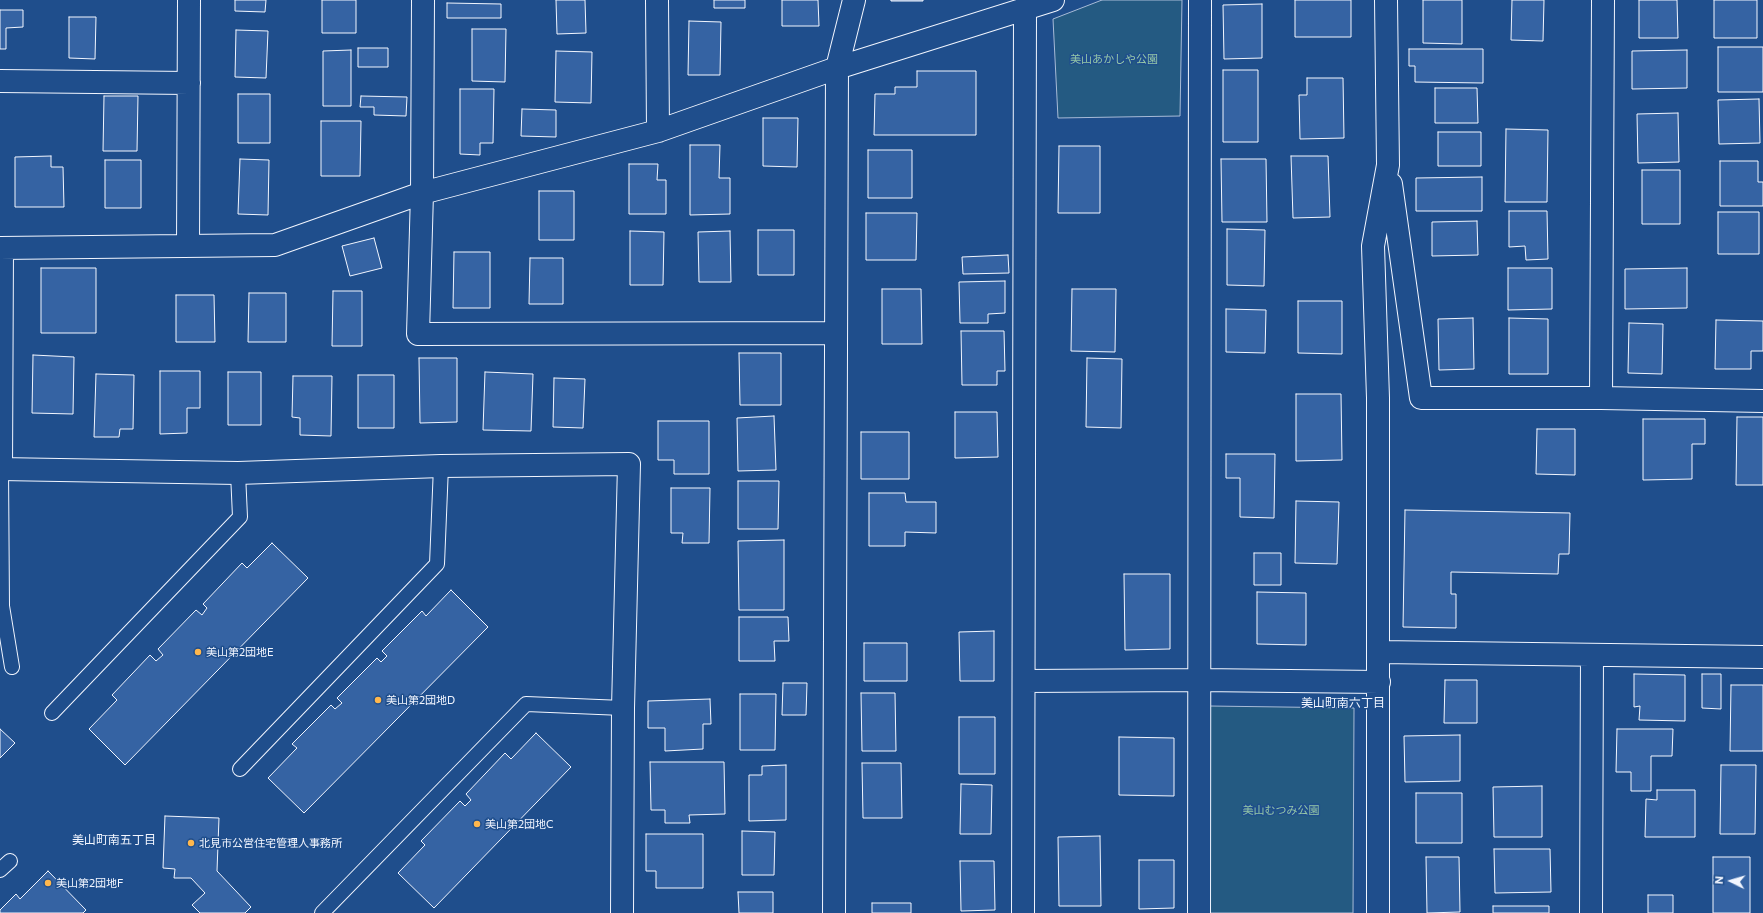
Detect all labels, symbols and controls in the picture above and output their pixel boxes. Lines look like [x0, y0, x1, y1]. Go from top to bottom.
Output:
park label: 美山あかしや公園 [1070, 52, 1158, 66]
place label: 美山第2団地E [206, 645, 274, 659]
marker: 美山第2団地E [193, 647, 203, 657]
place label: 美山第2団地D [386, 693, 455, 707]
marker: 美山第2団地D [373, 695, 383, 705]
district label: 美山町南六丁目 [1301, 696, 1385, 710]
park label: 美山むつみ公園 [1243, 803, 1319, 817]
place label: 美山第2団地C [485, 817, 554, 831]
marker: 美山第2団地C [472, 819, 482, 829]
district label: 美山町南五丁目 [72, 833, 156, 847]
place label: 北見市公営住宅管理人事務所 [199, 836, 342, 850]
marker: 北見市公営住宅管理人事務所 [186, 838, 196, 848]
north arrow [1711, 861, 1751, 901]
text: N [1712, 875, 1725, 885]
place label: 美山第2団地F [56, 876, 123, 890]
marker: 美山第2団地F [43, 878, 53, 888]

